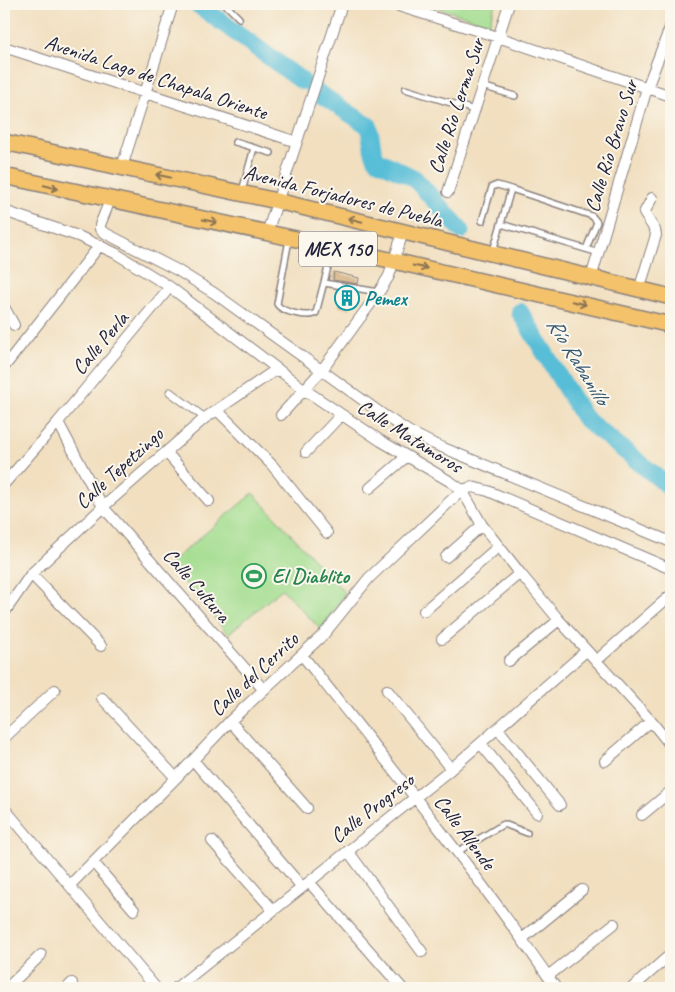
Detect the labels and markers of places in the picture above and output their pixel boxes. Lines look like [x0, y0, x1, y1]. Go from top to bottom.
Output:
building icon: Pemex [334, 285, 360, 311]
place label: Pemex [364, 285, 408, 311]
sports icon: El Diablito [241, 563, 267, 589]
place label: El Diablito [272, 563, 351, 589]

